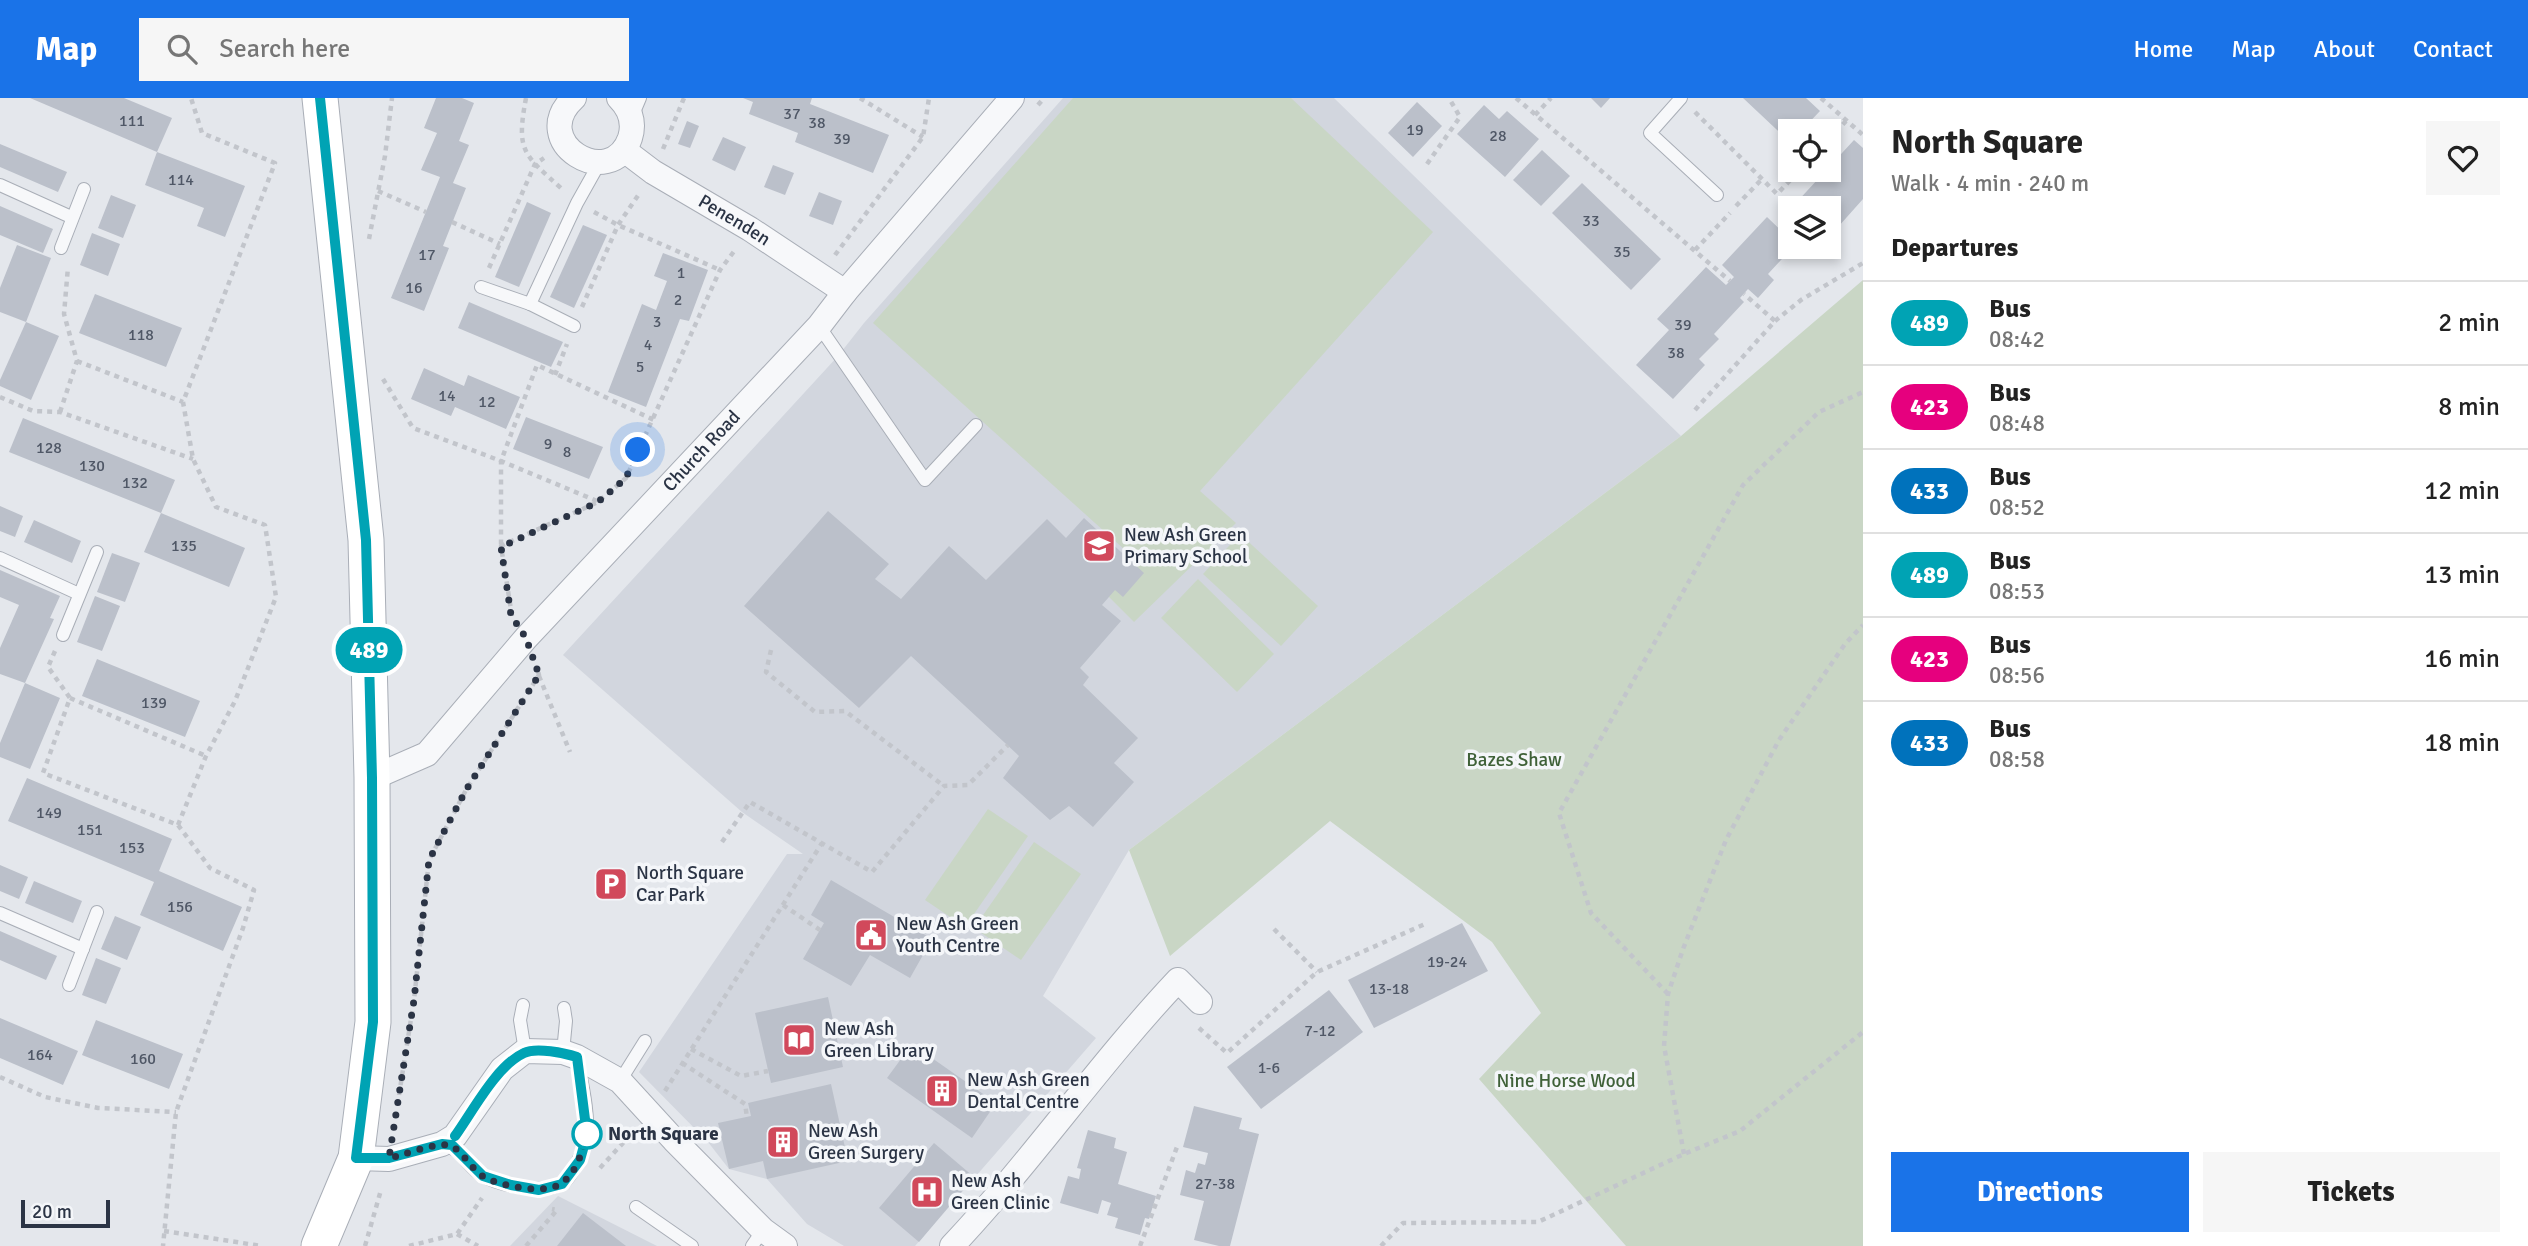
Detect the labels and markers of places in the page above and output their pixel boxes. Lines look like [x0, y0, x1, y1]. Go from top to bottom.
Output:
place label: New Ash Green Primary School [1124, 523, 1247, 569]
school or university icon: New Ash Green Primary School [1080, 527, 1118, 565]
place label: North Square Car Park [636, 861, 744, 907]
parking icon: North Square Car Park [592, 865, 630, 903]
place label: New Ash Green Youth Centre [896, 912, 1019, 958]
public building icon: New Ash Green Youth Centre [852, 916, 890, 954]
place label: New Ash Green Library [824, 1017, 934, 1063]
library icon: New Ash Green Library [780, 1021, 818, 1059]
place label: New Ash Green Dental Centre [967, 1068, 1090, 1114]
building icon: New Ash Green Dental Centre [923, 1072, 961, 1110]
marker: North Square [572, 1119, 602, 1149]
place label: New Ash Green Surgery [808, 1119, 924, 1165]
place label: North Square [608, 1122, 719, 1146]
building icon: New Ash Green Surgery [764, 1123, 802, 1161]
place label: New Ash Green Clinic [951, 1169, 1050, 1215]
hospital icon: New Ash Green Clinic [908, 1173, 946, 1211]

